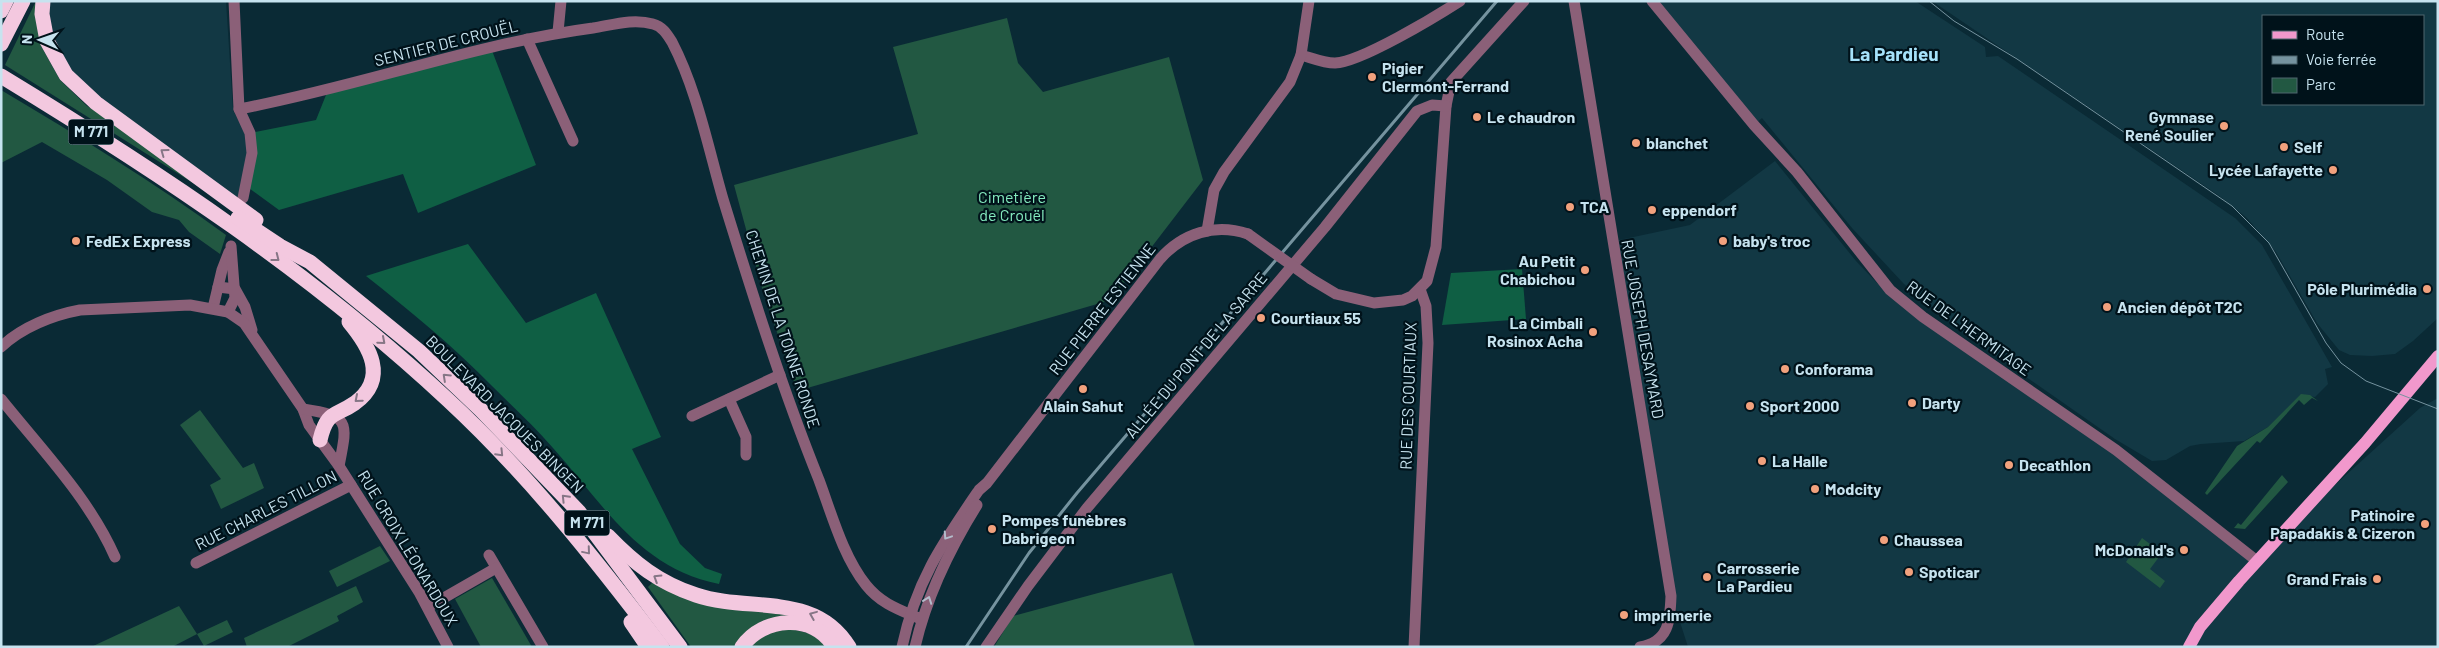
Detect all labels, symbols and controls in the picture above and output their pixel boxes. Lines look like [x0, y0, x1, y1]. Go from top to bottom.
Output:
north arrow [15, 15, 65, 65]
legend [2262, 15, 2424, 105]
street label: SENTIER DE CROUËL [372, 16, 520, 70]
text: Route [2306, 25, 2345, 43]
text: N [18, 35, 35, 44]
district label: La Pardieu [1849, 42, 1939, 65]
text: Voie ferrée [2306, 50, 2377, 68]
place label: Pigier Clermont-Ferrand [1382, 58, 1509, 95]
marker: Pigier Clermont-Ferrand [1366, 71, 1378, 83]
text: Parc [2306, 75, 2336, 93]
place label: Le chaudron [1487, 107, 1575, 126]
place label: Gymnase René Soulier [2125, 107, 2214, 144]
marker: Le chaudron [1471, 111, 1483, 123]
road number: M 771 [68, 120, 114, 144]
marker: Gymnase René Soulier [2218, 120, 2230, 132]
place label: blanchet [1646, 133, 1708, 152]
marker: blanchet [1630, 137, 1642, 149]
place label: Self [2294, 137, 2322, 156]
marker: Self [2278, 141, 2290, 153]
one-way arrow [160, 149, 170, 158]
place label: Lycée Lafayette [2209, 160, 2323, 179]
marker: Lycée Lafayette [2327, 164, 2339, 176]
park label: Cimetière de Crouël [978, 187, 1046, 224]
place label: TCA [1580, 197, 1609, 216]
place label: eppendorf [1662, 200, 1737, 219]
marker: TCA [1564, 201, 1576, 213]
marker: eppendorf [1646, 204, 1658, 216]
street label: CHEMIN DE LA TONNE RONDE [742, 227, 825, 430]
place label: FedEx Express [86, 231, 191, 250]
place label: baby's troc [1733, 231, 1811, 250]
marker: FedEx Express [70, 235, 82, 247]
marker: baby's troc [1717, 235, 1729, 247]
street label: RUE JOSEPH DESAYMARD [1618, 238, 1669, 420]
street label: RUE PIERRE ESTIENNE [1044, 239, 1159, 378]
place label: Au Petit Chabichou [1500, 251, 1575, 288]
one-way arrow [270, 252, 279, 260]
marker: Au Petit Chabichou [1579, 264, 1591, 276]
street label: ALLÉE DU PONT DE LA SARRE [1121, 268, 1270, 441]
street label: RUE DE L'HERMITAGE [1903, 276, 2035, 379]
place label: Pôle Plurimédia [2307, 279, 2417, 298]
marker: Pôle Plurimédia [2421, 283, 2433, 295]
place label: Ancien dépôt T2C [2117, 297, 2243, 316]
marker: Ancien dépôt T2C [2101, 301, 2113, 313]
place label: Courtiaux 55 [1271, 308, 1361, 327]
marker: Courtiaux 55 [1255, 312, 1267, 324]
place label: La Cimbali Rosinox Acha [1487, 313, 1583, 350]
street label: RUE DES COURTIAUX [1395, 322, 1420, 470]
marker: La Cimbali Rosinox Acha [1587, 326, 1599, 338]
street label: BOULEVARD JACQUES BINGEN [423, 331, 588, 496]
one-way arrow [377, 335, 386, 344]
place label: Conforama [1795, 359, 1873, 378]
marker: Conforama [1779, 363, 1791, 375]
one-way arrow [442, 374, 451, 383]
marker: Alain Sahut [1077, 383, 1089, 395]
one-way arrow [354, 393, 363, 402]
place label: Darty [1922, 393, 1961, 412]
place label: Alain Sahut [1043, 396, 1123, 415]
place label: Sport 2000 [1760, 396, 1839, 415]
marker: Darty [1906, 397, 1918, 409]
marker: Sport 2000 [1744, 400, 1756, 412]
one-way arrow [494, 447, 503, 456]
place label: La Halle [1772, 451, 1828, 470]
marker: La Halle [1756, 455, 1768, 467]
place label: Decathlon [2019, 455, 2091, 474]
marker: Decathlon [2003, 459, 2015, 471]
street label: RUE CHARLES TILLON [192, 466, 340, 553]
street label: RUE CROIX LÉONARDOUX [354, 467, 462, 629]
place label: Modcity [1825, 479, 1881, 498]
marker: Modcity [1809, 483, 1821, 495]
one-way arrow [562, 494, 571, 503]
place label: Patinoire Papadakis & Cizeron [2270, 505, 2415, 542]
road number: M 771 [564, 510, 610, 536]
place label: Pompes funèbres Dabrigeon [1002, 510, 1126, 547]
marker: Patinoire Papadakis & Cizeron [2419, 518, 2431, 530]
marker: Pompes funèbres Dabrigeon [986, 523, 998, 535]
one-way arrow [944, 530, 953, 540]
place label: Chaussea [1894, 530, 1963, 549]
marker: Chaussea [1878, 534, 1890, 546]
place label: McDonald's [2095, 540, 2174, 559]
marker: McDonald's [2178, 544, 2190, 556]
one-way arrow [581, 545, 590, 554]
place label: Carrosserie La Pardieu [1717, 558, 1800, 595]
place label: Spoticar [1919, 562, 1980, 581]
marker: Spoticar [1903, 566, 1915, 578]
place label: Grand Frais [2287, 569, 2367, 588]
marker: Carrosserie La Pardieu [1701, 571, 1713, 583]
marker: Grand Frais [2371, 573, 2383, 585]
one-way arrow [653, 575, 662, 585]
one-way arrow [922, 596, 932, 605]
place label: imprimerie [1634, 605, 1712, 624]
marker: imprimerie [1618, 609, 1630, 621]
one-way arrow [809, 611, 818, 621]

